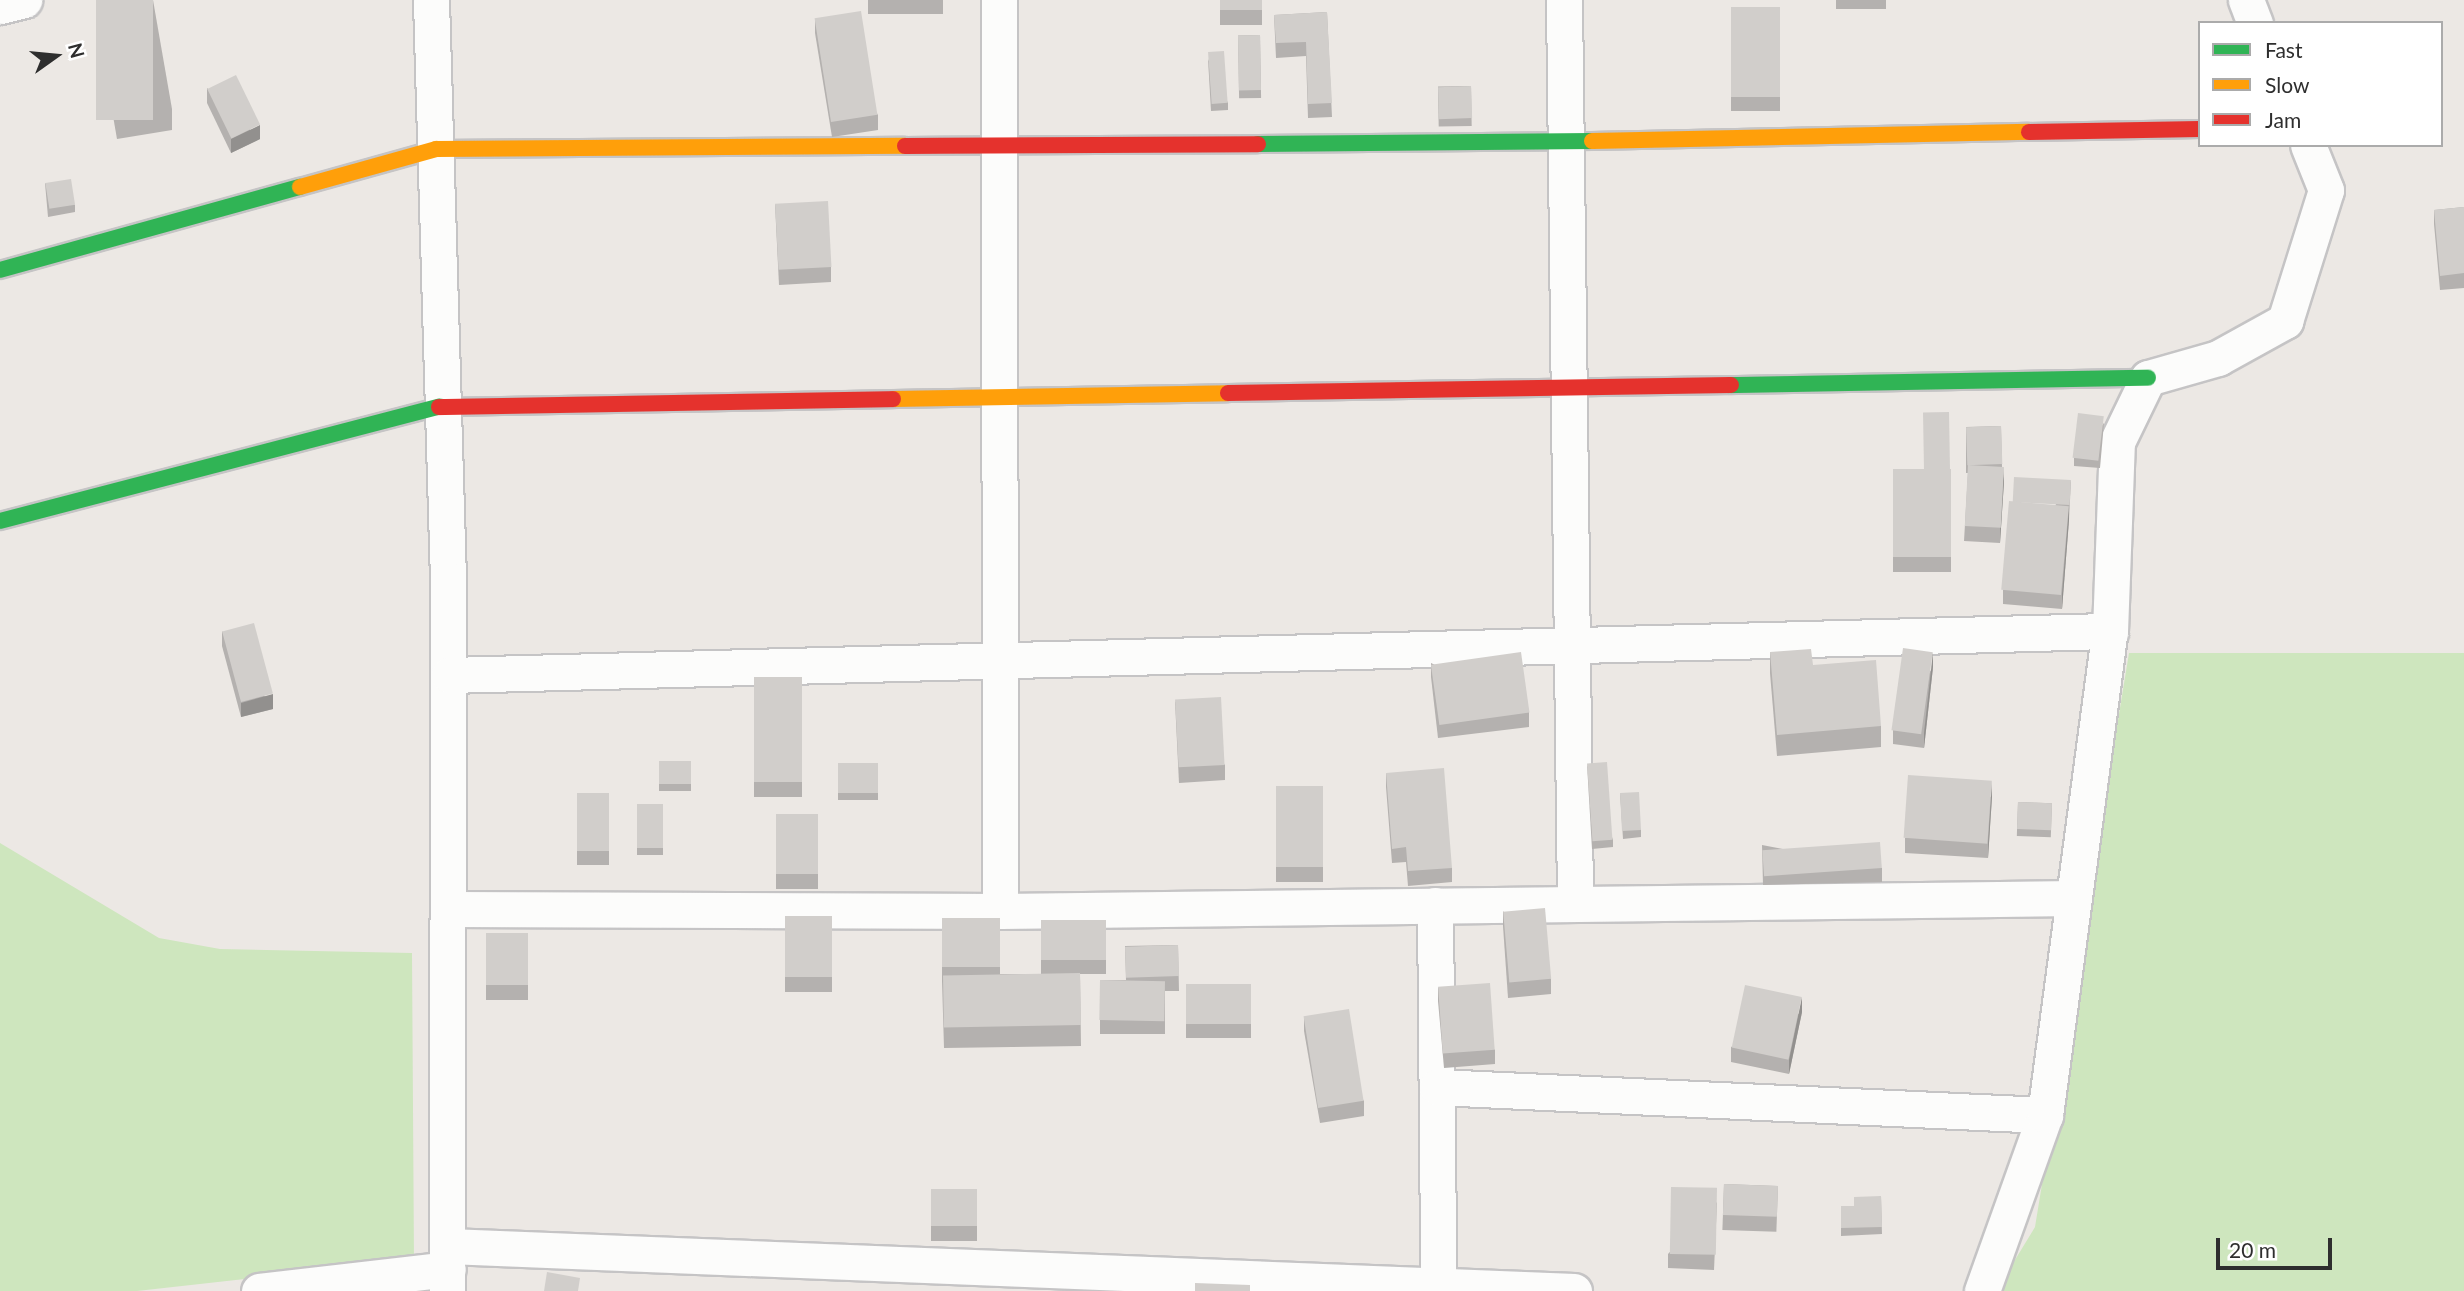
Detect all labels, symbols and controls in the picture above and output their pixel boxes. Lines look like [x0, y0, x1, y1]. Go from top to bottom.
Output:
north arrow [21, 21, 91, 91]
legend [2198, 21, 2443, 147]
text: Fast [2265, 37, 2302, 62]
text: N [64, 40, 90, 60]
text: Slow [2265, 72, 2309, 97]
text: Jam [2265, 107, 2301, 132]
scale bar [2219, 1224, 2334, 1268]
text: 20 m [2229, 1237, 2276, 1262]

